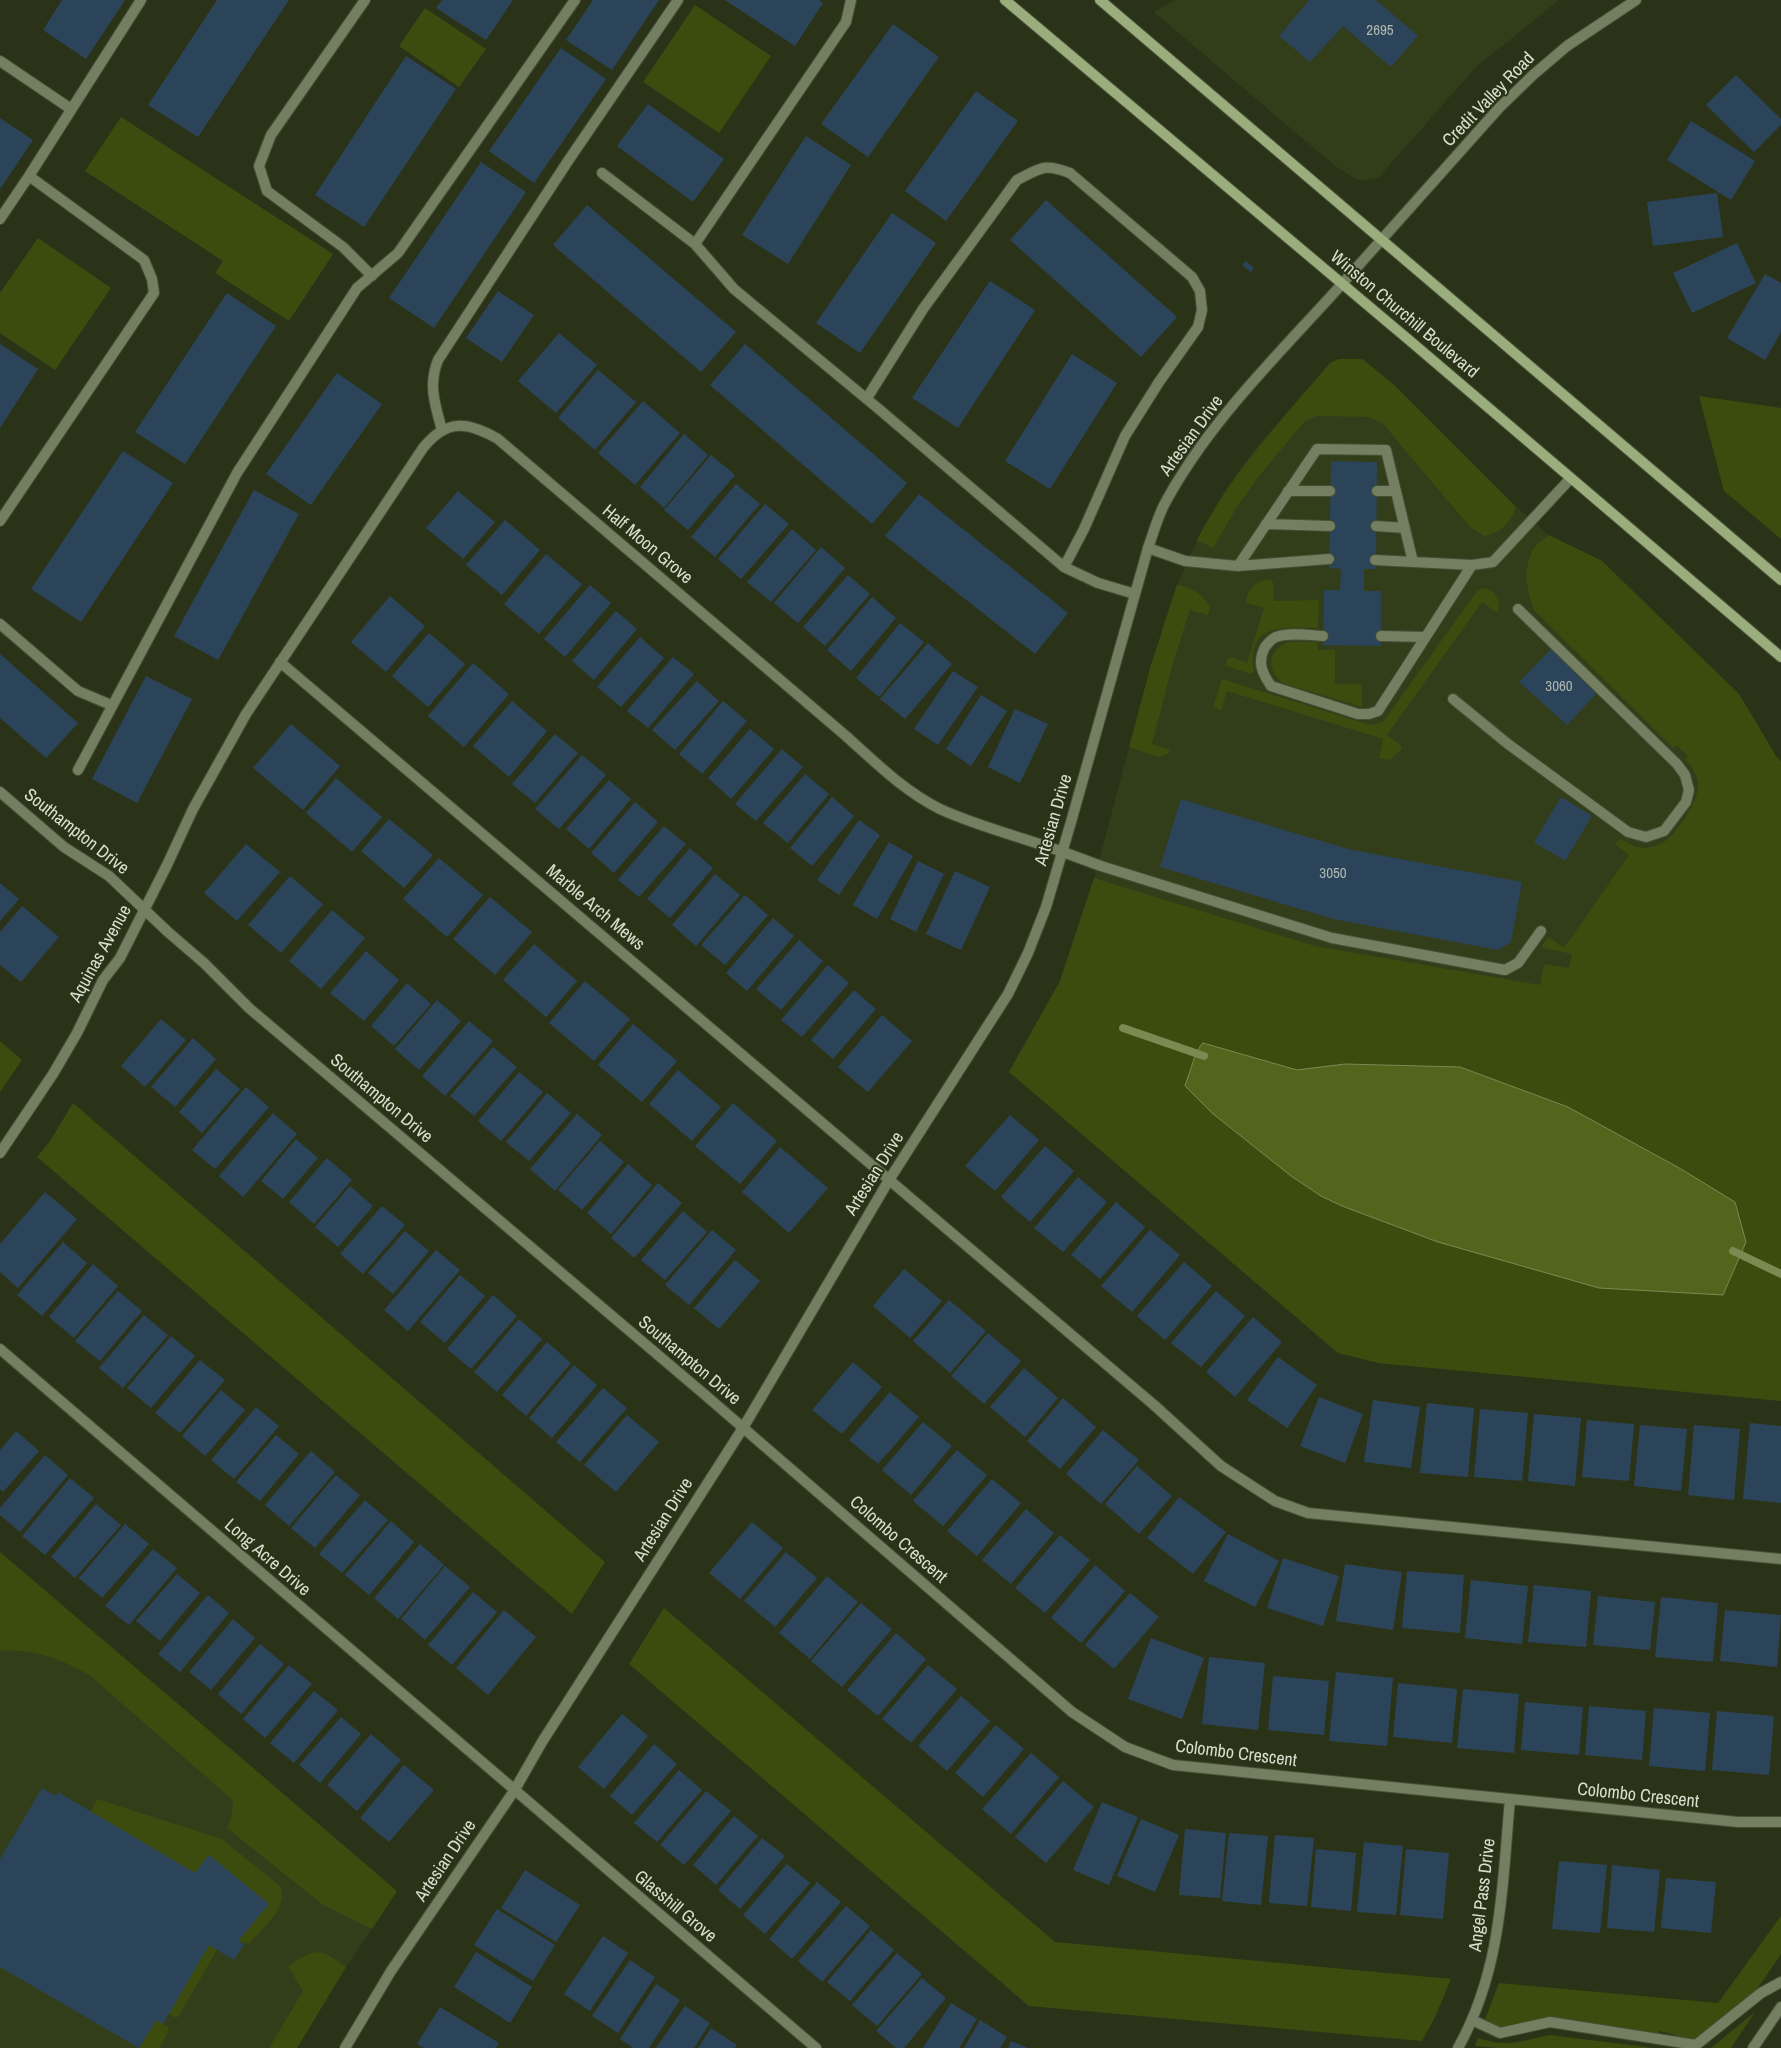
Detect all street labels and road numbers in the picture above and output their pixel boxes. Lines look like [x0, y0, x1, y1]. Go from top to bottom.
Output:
street label: Credit Valley Road [1439, 48, 1539, 152]
street label: Winston Churchill Boulevard [1325, 247, 1483, 383]
street label: Artesian Drive [1156, 391, 1228, 481]
street label: Half Moon Grove [597, 501, 697, 589]
street label: Artesian Drive [1031, 772, 1077, 868]
street label: Southampton Drive [19, 784, 133, 880]
street label: Marble Arch Mews [541, 860, 649, 956]
street label: Aquinas Avenue [65, 902, 137, 1006]
street label: Southampton Drive [325, 1050, 437, 1148]
street label: Artesian Drive [841, 1128, 909, 1220]
street label: Southampton Drive [633, 1312, 745, 1410]
street label: Artesian Drive [630, 1474, 698, 1566]
street label: Colombo Crescent [845, 1492, 951, 1588]
street label: Long Acre Drive [220, 1515, 314, 1601]
street label: Colombo Crescent [1174, 1736, 1298, 1772]
street label: Colombo Crescent [1576, 1779, 1700, 1813]
street label: Artesian Drive [411, 1816, 481, 1906]
street label: Angel Pass Drive [1465, 1837, 1501, 1953]
street label: Glasshill Grove [629, 1866, 721, 1948]

